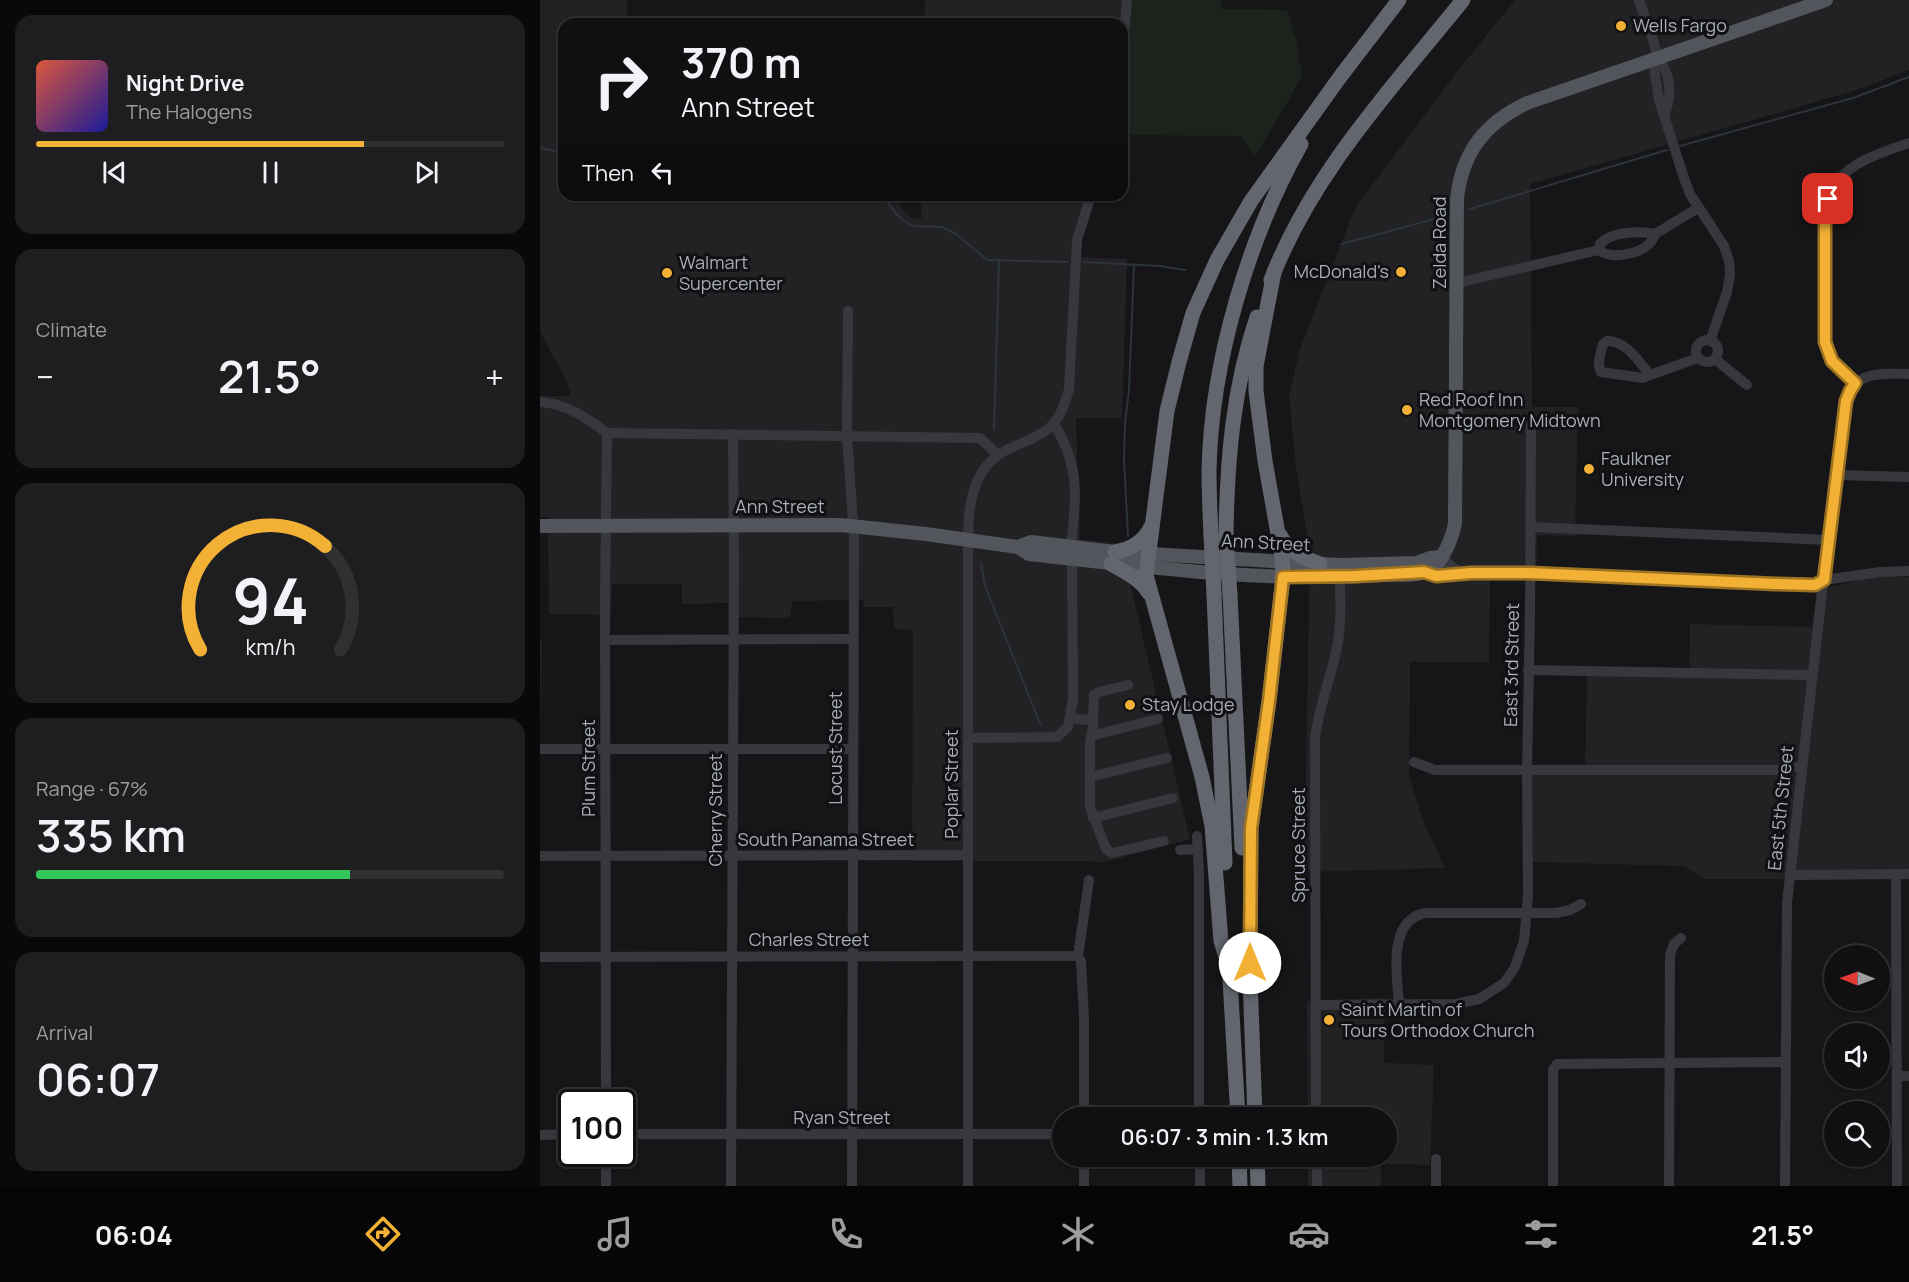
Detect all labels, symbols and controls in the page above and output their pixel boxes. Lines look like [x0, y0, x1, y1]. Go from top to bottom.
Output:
place label: Wells Fargo [1633, 13, 1727, 37]
marker: Wells Fargo [1614, 19, 1628, 33]
text: 370 m [681, 33, 802, 91]
icon: right [582, 42, 660, 120]
text: Night Drive [126, 68, 245, 98]
text: Ann Street [681, 88, 815, 125]
text: The Halogens [126, 98, 252, 125]
icon: previous [98, 156, 131, 189]
icon: pause [254, 156, 287, 189]
icon: next [410, 156, 443, 189]
icon: left [646, 156, 679, 189]
text: Then [582, 158, 634, 188]
pin [1802, 173, 1853, 224]
icon: arrive [1811, 182, 1844, 215]
street label: Zelda Road [1427, 197, 1451, 289]
place label: Walmart Supercenter [679, 250, 783, 295]
place label: McDonald's [1294, 259, 1389, 283]
marker: McDonald's [1394, 265, 1408, 279]
marker: Walmart Supercenter [660, 266, 674, 280]
text: Climate [36, 316, 107, 343]
text: 21.5° [218, 345, 321, 407]
text: − [36, 354, 54, 399]
text: + [485, 354, 504, 399]
place label: Red Roof Inn Montgomery Midtown [1419, 387, 1601, 432]
marker: Red Roof Inn Montgomery Midtown [1400, 403, 1414, 417]
place label: Faulkner University [1601, 446, 1685, 491]
marker: Faulkner University [1582, 462, 1596, 476]
street label: Ann Street [735, 494, 825, 518]
street label: Ann Street [1221, 528, 1311, 556]
text: 94 [232, 557, 308, 643]
street label: East 3rd Street [1498, 603, 1524, 727]
text: km/h [245, 632, 295, 661]
street label: Locust Street [823, 691, 847, 805]
place label: Stay Lodge [1142, 692, 1235, 716]
marker: Stay Lodge [1123, 698, 1137, 712]
street label: Plum Street [576, 719, 600, 817]
street label: Poplar Street [939, 729, 963, 839]
street label: East 5th Street [1762, 744, 1798, 871]
street label: Cherry Street [703, 754, 727, 866]
text: Range · 67% [36, 775, 148, 802]
street label: Spruce Street [1286, 787, 1310, 903]
text: 335 km [36, 804, 186, 866]
street label: South Panama Street [738, 827, 914, 851]
street label: Charles Street [749, 927, 869, 951]
position arrow [1218, 931, 1282, 995]
north arrow [1824, 945, 1890, 1011]
map controls [1824, 945, 1890, 1167]
place label: Saint Martin of Tours Orthodox Church [1341, 997, 1534, 1042]
marker: Saint Martin of Tours Orthodox Church [1322, 1013, 1336, 1027]
text: Arrival [36, 1019, 93, 1046]
button: sound [1824, 1023, 1890, 1089]
text: 06:07 [36, 1048, 160, 1110]
speed limit sign: 100 [558, 1089, 636, 1167]
button: search [1824, 1101, 1890, 1167]
street label: Ryan Street [793, 1105, 891, 1129]
text: 06:07 · 3 min · 1.3 km [1121, 1122, 1328, 1152]
icon: directions [362, 1213, 404, 1255]
icon: music [594, 1213, 636, 1255]
icon: phone [825, 1213, 867, 1255]
icon: climate [1057, 1213, 1099, 1255]
icon: car [1288, 1213, 1330, 1255]
icon: filters [1520, 1213, 1562, 1255]
text: 06:04 [95, 1216, 173, 1253]
text: 21.5° [1751, 1216, 1814, 1253]

